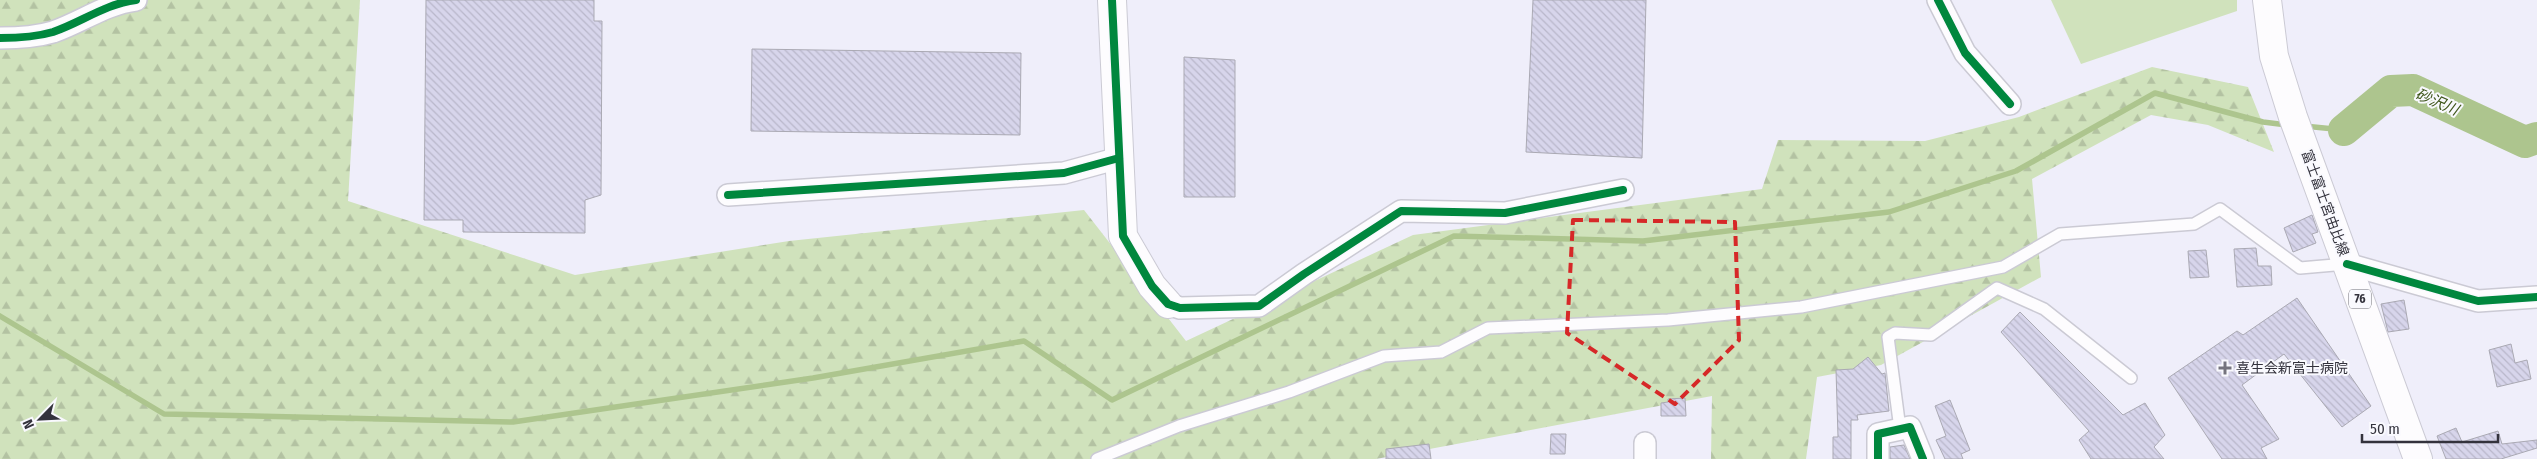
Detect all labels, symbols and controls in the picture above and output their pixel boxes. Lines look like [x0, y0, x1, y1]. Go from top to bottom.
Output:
water label: 砂沢川 [2413, 85, 2463, 120]
street label: 富士富士宮由比線 [2298, 147, 2352, 259]
road number: 76 [2349, 290, 2371, 308]
place label: 喜生会新富士病院 [2236, 360, 2348, 377]
marker: 喜生会新富士病院 [2218, 361, 2232, 375]
north arrow [15, 394, 65, 444]
scale bar [2362, 412, 2498, 444]
text: N [19, 417, 38, 431]
text: 50 m [2370, 420, 2400, 438]

